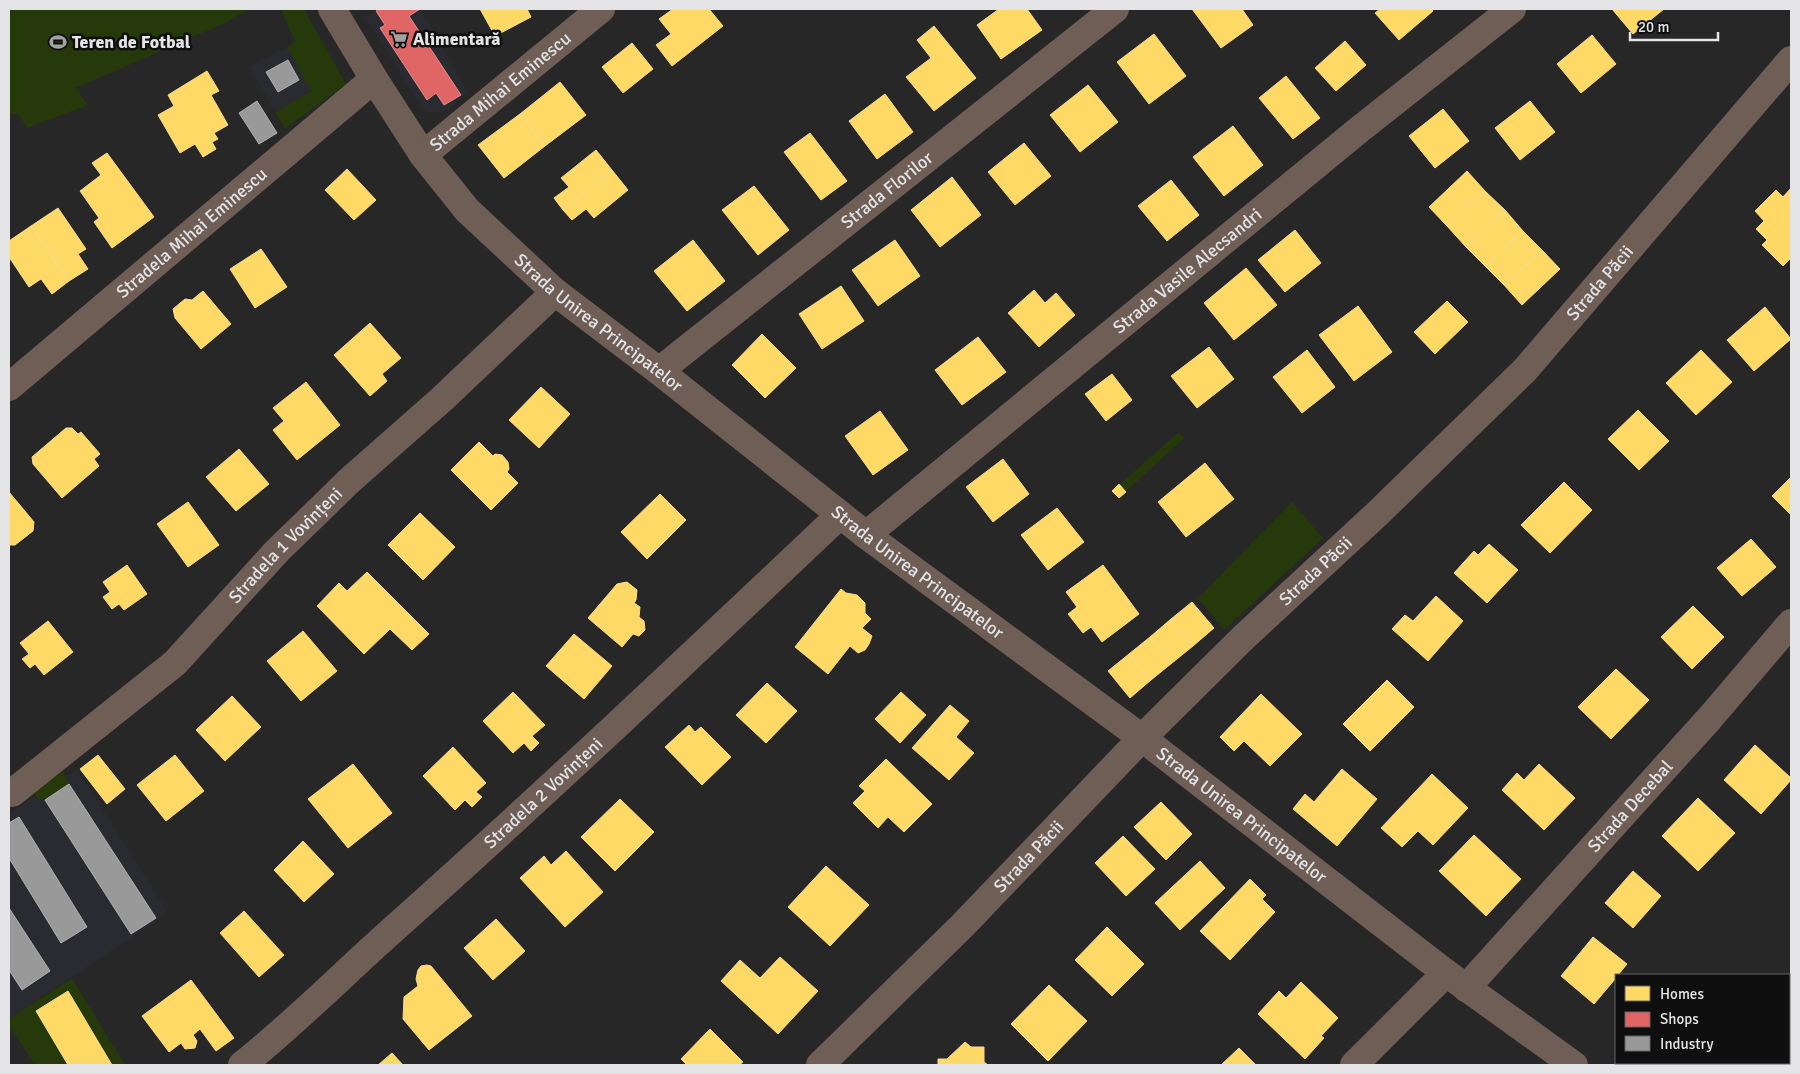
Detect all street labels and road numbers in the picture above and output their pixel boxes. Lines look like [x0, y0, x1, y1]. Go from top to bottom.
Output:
street label: Strada Mihai Eminescu [425, 27, 575, 156]
street label: Strada Florilor [836, 147, 938, 233]
street label: Stradela Mihai Eminescu [112, 163, 272, 303]
street label: Strada Vasile Alecsandri [1109, 203, 1266, 338]
street label: Strada Păcii [1562, 241, 1638, 325]
street label: Strada Unirea Principatelor [510, 249, 688, 397]
street label: Stradela 1 Vovințeni [224, 483, 347, 608]
street label: Strada Unirea Principatelor [827, 501, 1008, 644]
street label: Strada Păcii [1274, 532, 1357, 610]
street label: Stradela 2 Vovințeni [479, 733, 607, 853]
street label: Strada Unirea Principatelor [1152, 742, 1332, 888]
street label: Strada Decebal [1583, 756, 1677, 857]
street label: Strada Păcii [989, 816, 1068, 897]

